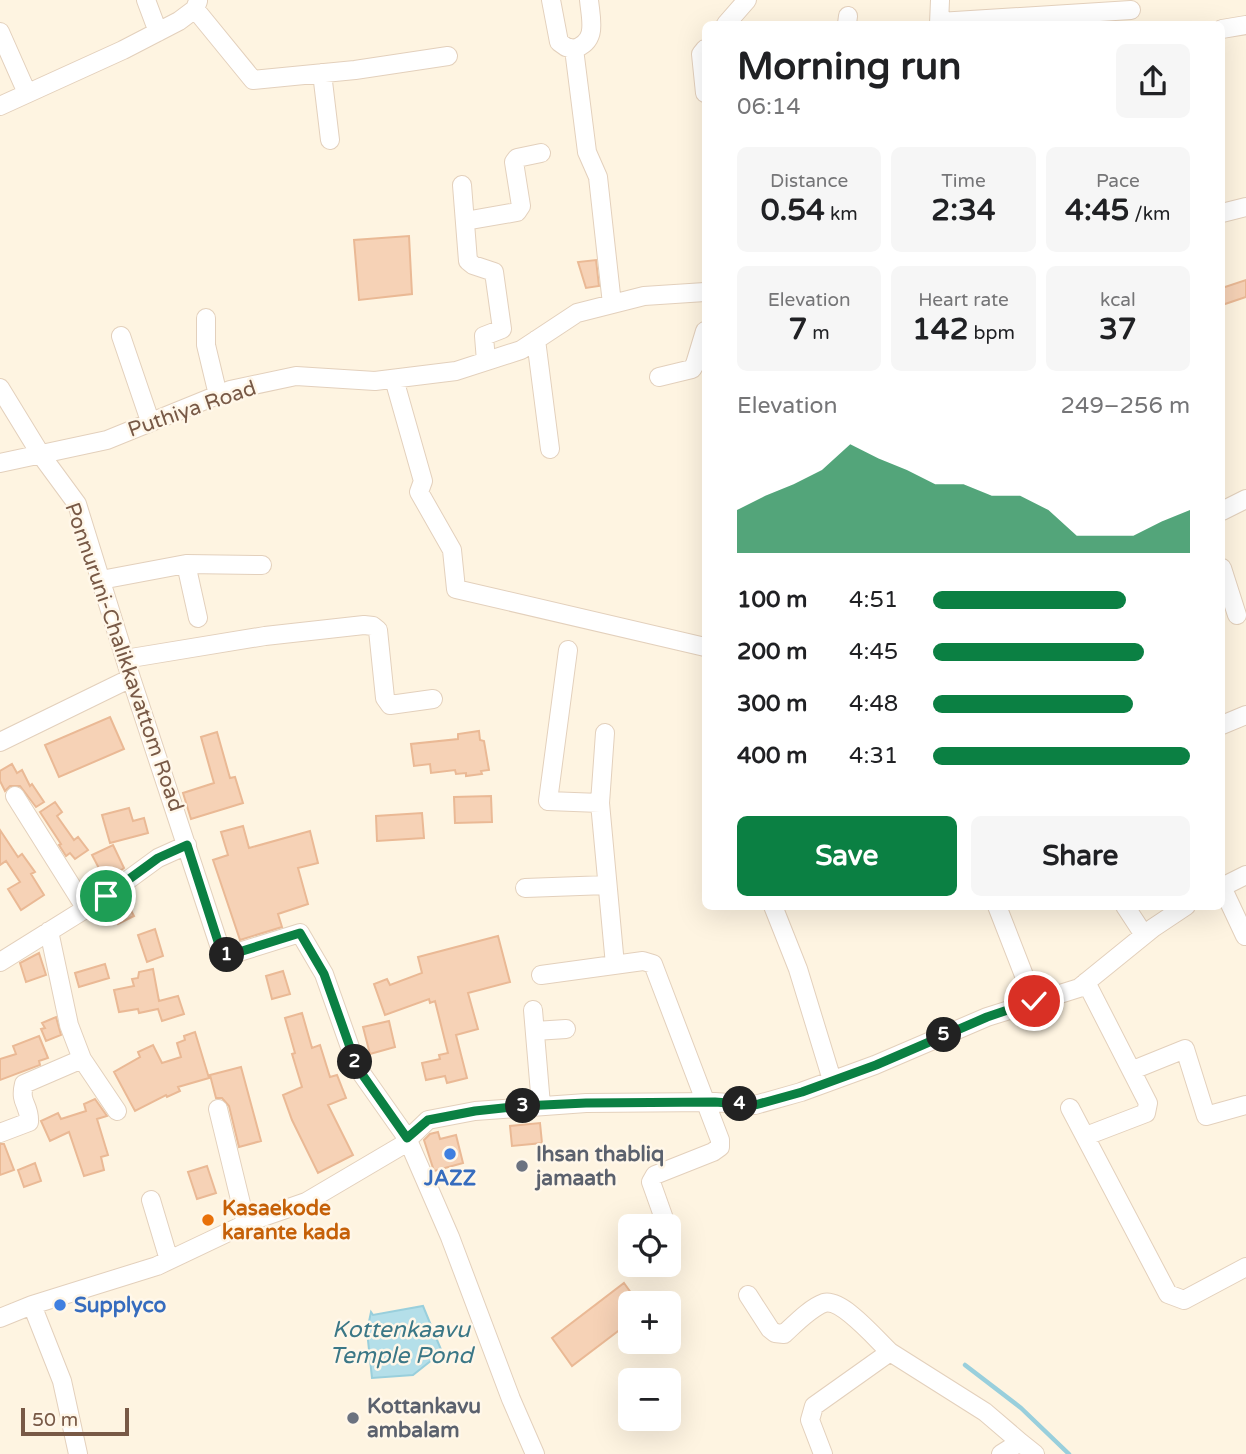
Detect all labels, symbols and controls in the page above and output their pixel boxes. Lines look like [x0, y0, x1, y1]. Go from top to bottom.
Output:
text: Morning run [737, 44, 961, 90]
button: share [1116, 44, 1190, 118]
text: 06:14 [737, 93, 801, 121]
text: Distance [770, 170, 848, 192]
text: Time [941, 170, 986, 192]
text: Pace [1096, 170, 1140, 192]
text: 0.54 [761, 192, 825, 229]
text: 2:34 [931, 192, 996, 229]
text: 4:45 [1065, 192, 1129, 229]
text: km [825, 203, 858, 225]
text: /km [1129, 203, 1171, 225]
text: Elevation [768, 289, 851, 311]
text: Heart rate [918, 289, 1009, 311]
text: kcal [1100, 289, 1136, 311]
text: 7 [789, 311, 807, 348]
text: 142 [912, 311, 969, 348]
text: 37 [1099, 311, 1137, 348]
text: m [807, 322, 830, 344]
text: bpm [969, 322, 1015, 344]
street label: Puthiya Road [125, 375, 259, 443]
text: Elevation [737, 392, 838, 420]
text: 249–256 m [1061, 392, 1190, 420]
street label: Ponnuruni-Chalikkavattom Road [59, 499, 189, 815]
text: 100 m [737, 586, 807, 614]
text: 4:51 [849, 586, 898, 614]
text: 200 m [737, 638, 807, 666]
text: 4:45 [849, 638, 898, 666]
text: 300 m [737, 690, 807, 718]
text: 4:48 [849, 690, 898, 718]
text: 400 m [737, 742, 807, 770]
text: 4:31 [849, 742, 898, 770]
button: Save [737, 816, 957, 896]
button: Share [971, 816, 1190, 896]
pin [76, 866, 136, 926]
icon: arrive [87, 877, 125, 915]
pin: 1 [210, 937, 244, 972]
text: 1 [221, 943, 232, 965]
pin [1004, 971, 1064, 1031]
icon: check [1015, 982, 1053, 1020]
pin: 5 [926, 1018, 962, 1052]
text: 5 [938, 1023, 949, 1045]
pin: 2 [338, 1044, 372, 1080]
text: 2 [349, 1050, 360, 1072]
pin: 4 [722, 1086, 758, 1122]
pin: 3 [505, 1088, 540, 1124]
text: 4 [734, 1092, 745, 1114]
text: 3 [517, 1094, 528, 1116]
place label: Ihsan thabliq jamaath [534, 1142, 664, 1191]
marker: JAZZ [442, 1146, 458, 1162]
marker: Ihsan thabliq jamaath [514, 1158, 530, 1174]
place label: JAZZ [423, 1166, 476, 1191]
place label: Kasaekode karante kada [222, 1196, 351, 1245]
marker: Kasaekode karante kada [200, 1212, 216, 1228]
map controls [618, 1214, 681, 1431]
button: locate [618, 1214, 681, 1277]
button: + [618, 1291, 681, 1354]
place label: Supplyco [74, 1293, 167, 1318]
marker: Supplyco [52, 1297, 68, 1313]
water label: Kottenkaavu Temple Pond [329, 1316, 475, 1370]
button: − [618, 1368, 681, 1431]
place label: Kottankavu ambalam [367, 1394, 481, 1443]
scale bar [21, 1405, 130, 1437]
text: 50 m [32, 1409, 78, 1431]
marker: Kottankavu ambalam [345, 1410, 361, 1426]

